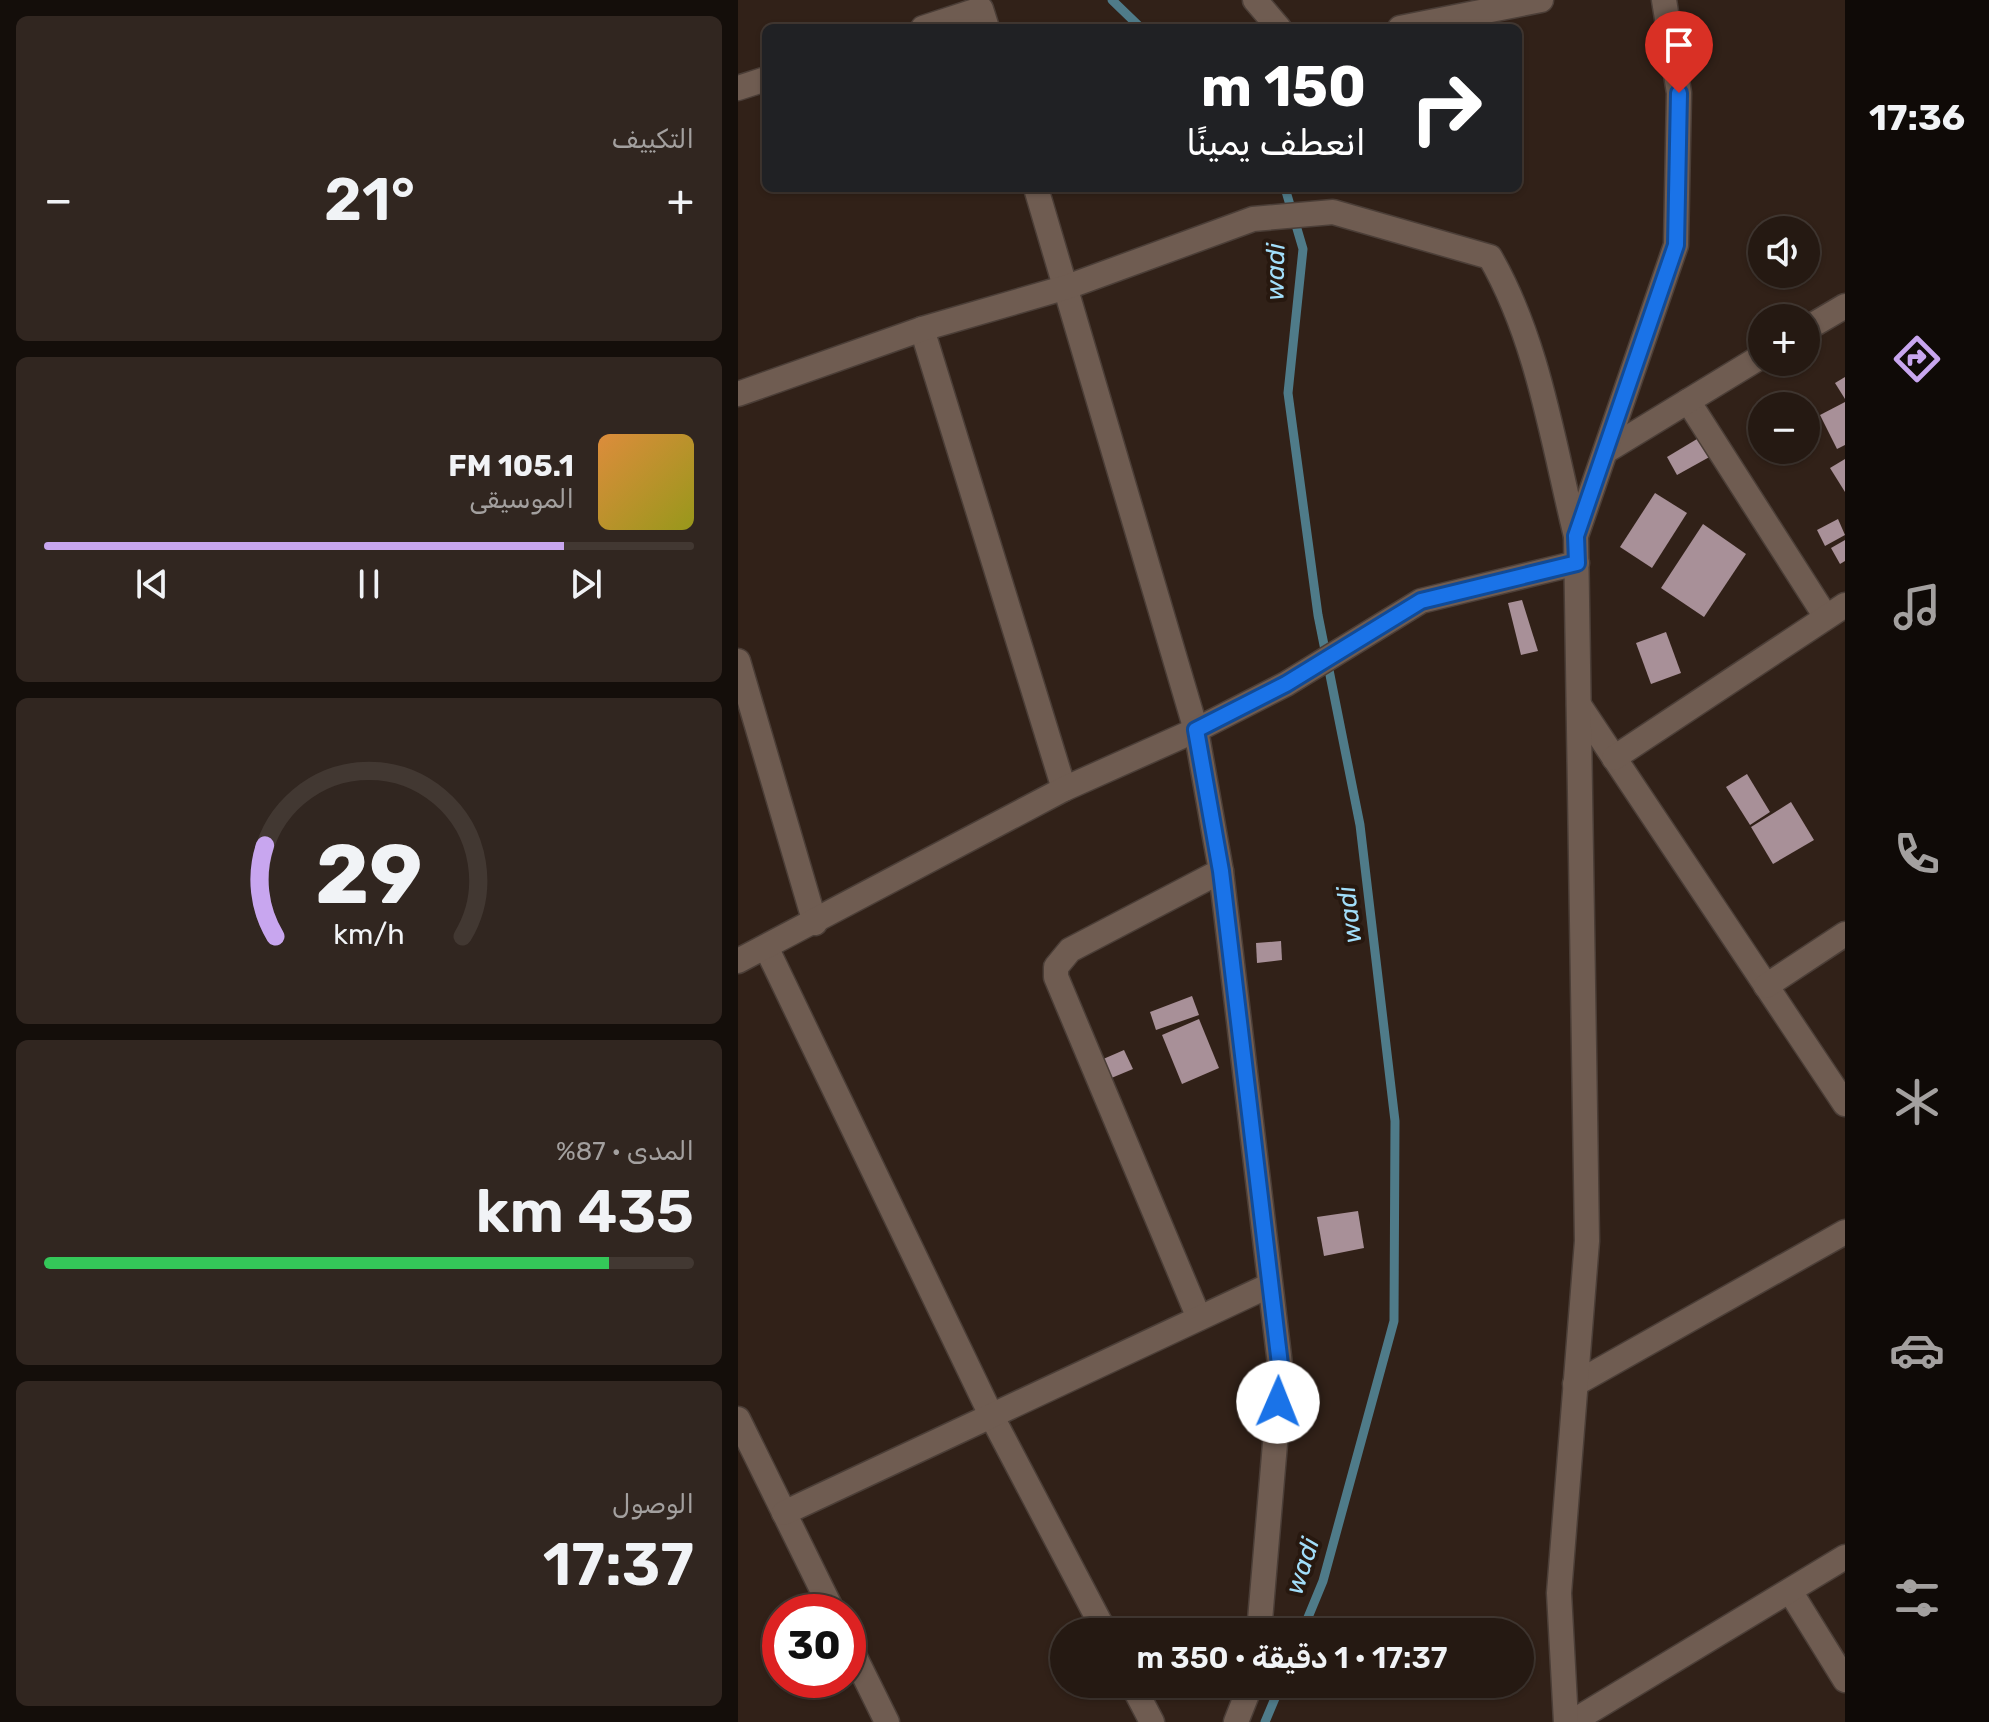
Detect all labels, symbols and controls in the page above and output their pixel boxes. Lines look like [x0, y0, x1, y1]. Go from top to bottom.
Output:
pin [1645, 11, 1713, 93]
icon: arrive [1657, 23, 1701, 67]
text: 150 m [1201, 54, 1366, 120]
icon: right [1394, 56, 1498, 160]
text: 17:36 [1869, 96, 1965, 139]
text: انعطف يمينًا [1186, 121, 1366, 164]
text: التكييف [612, 124, 694, 155]
text: 21° [324, 164, 415, 235]
text: − [44, 174, 73, 226]
text: + [667, 174, 694, 226]
map controls [1748, 216, 1820, 464]
button: sound [1748, 216, 1820, 288]
water label: wadi [1259, 242, 1292, 301]
button: + [1748, 304, 1820, 376]
icon: directions [1889, 331, 1945, 387]
button: − [1748, 392, 1820, 464]
text: 105.1 FM [448, 448, 574, 484]
text: الموسيقى [469, 484, 574, 515]
icon: previous [130, 562, 174, 606]
icon: pause [347, 562, 391, 606]
icon: next [564, 562, 608, 606]
icon: music [1889, 579, 1945, 635]
text: 29 [315, 825, 423, 924]
icon: phone [1889, 826, 1945, 882]
water label: wadi [1331, 884, 1368, 946]
text: km/h [333, 917, 405, 951]
icon: climate [1889, 1074, 1945, 1130]
text: المدى · 87% [556, 1136, 694, 1167]
text: 435 km [476, 1176, 694, 1247]
icon: car [1889, 1322, 1945, 1378]
position arrow [1236, 1360, 1320, 1444]
text: الوصول [612, 1489, 694, 1520]
text: 17:37 [543, 1529, 694, 1600]
water label: wadi [1279, 1533, 1326, 1598]
icon: filters [1889, 1570, 1945, 1626]
speed limit sign: 30 [762, 1594, 866, 1698]
text: 17:37 · 1 دقيقة · 350 m [1136, 1640, 1448, 1676]

